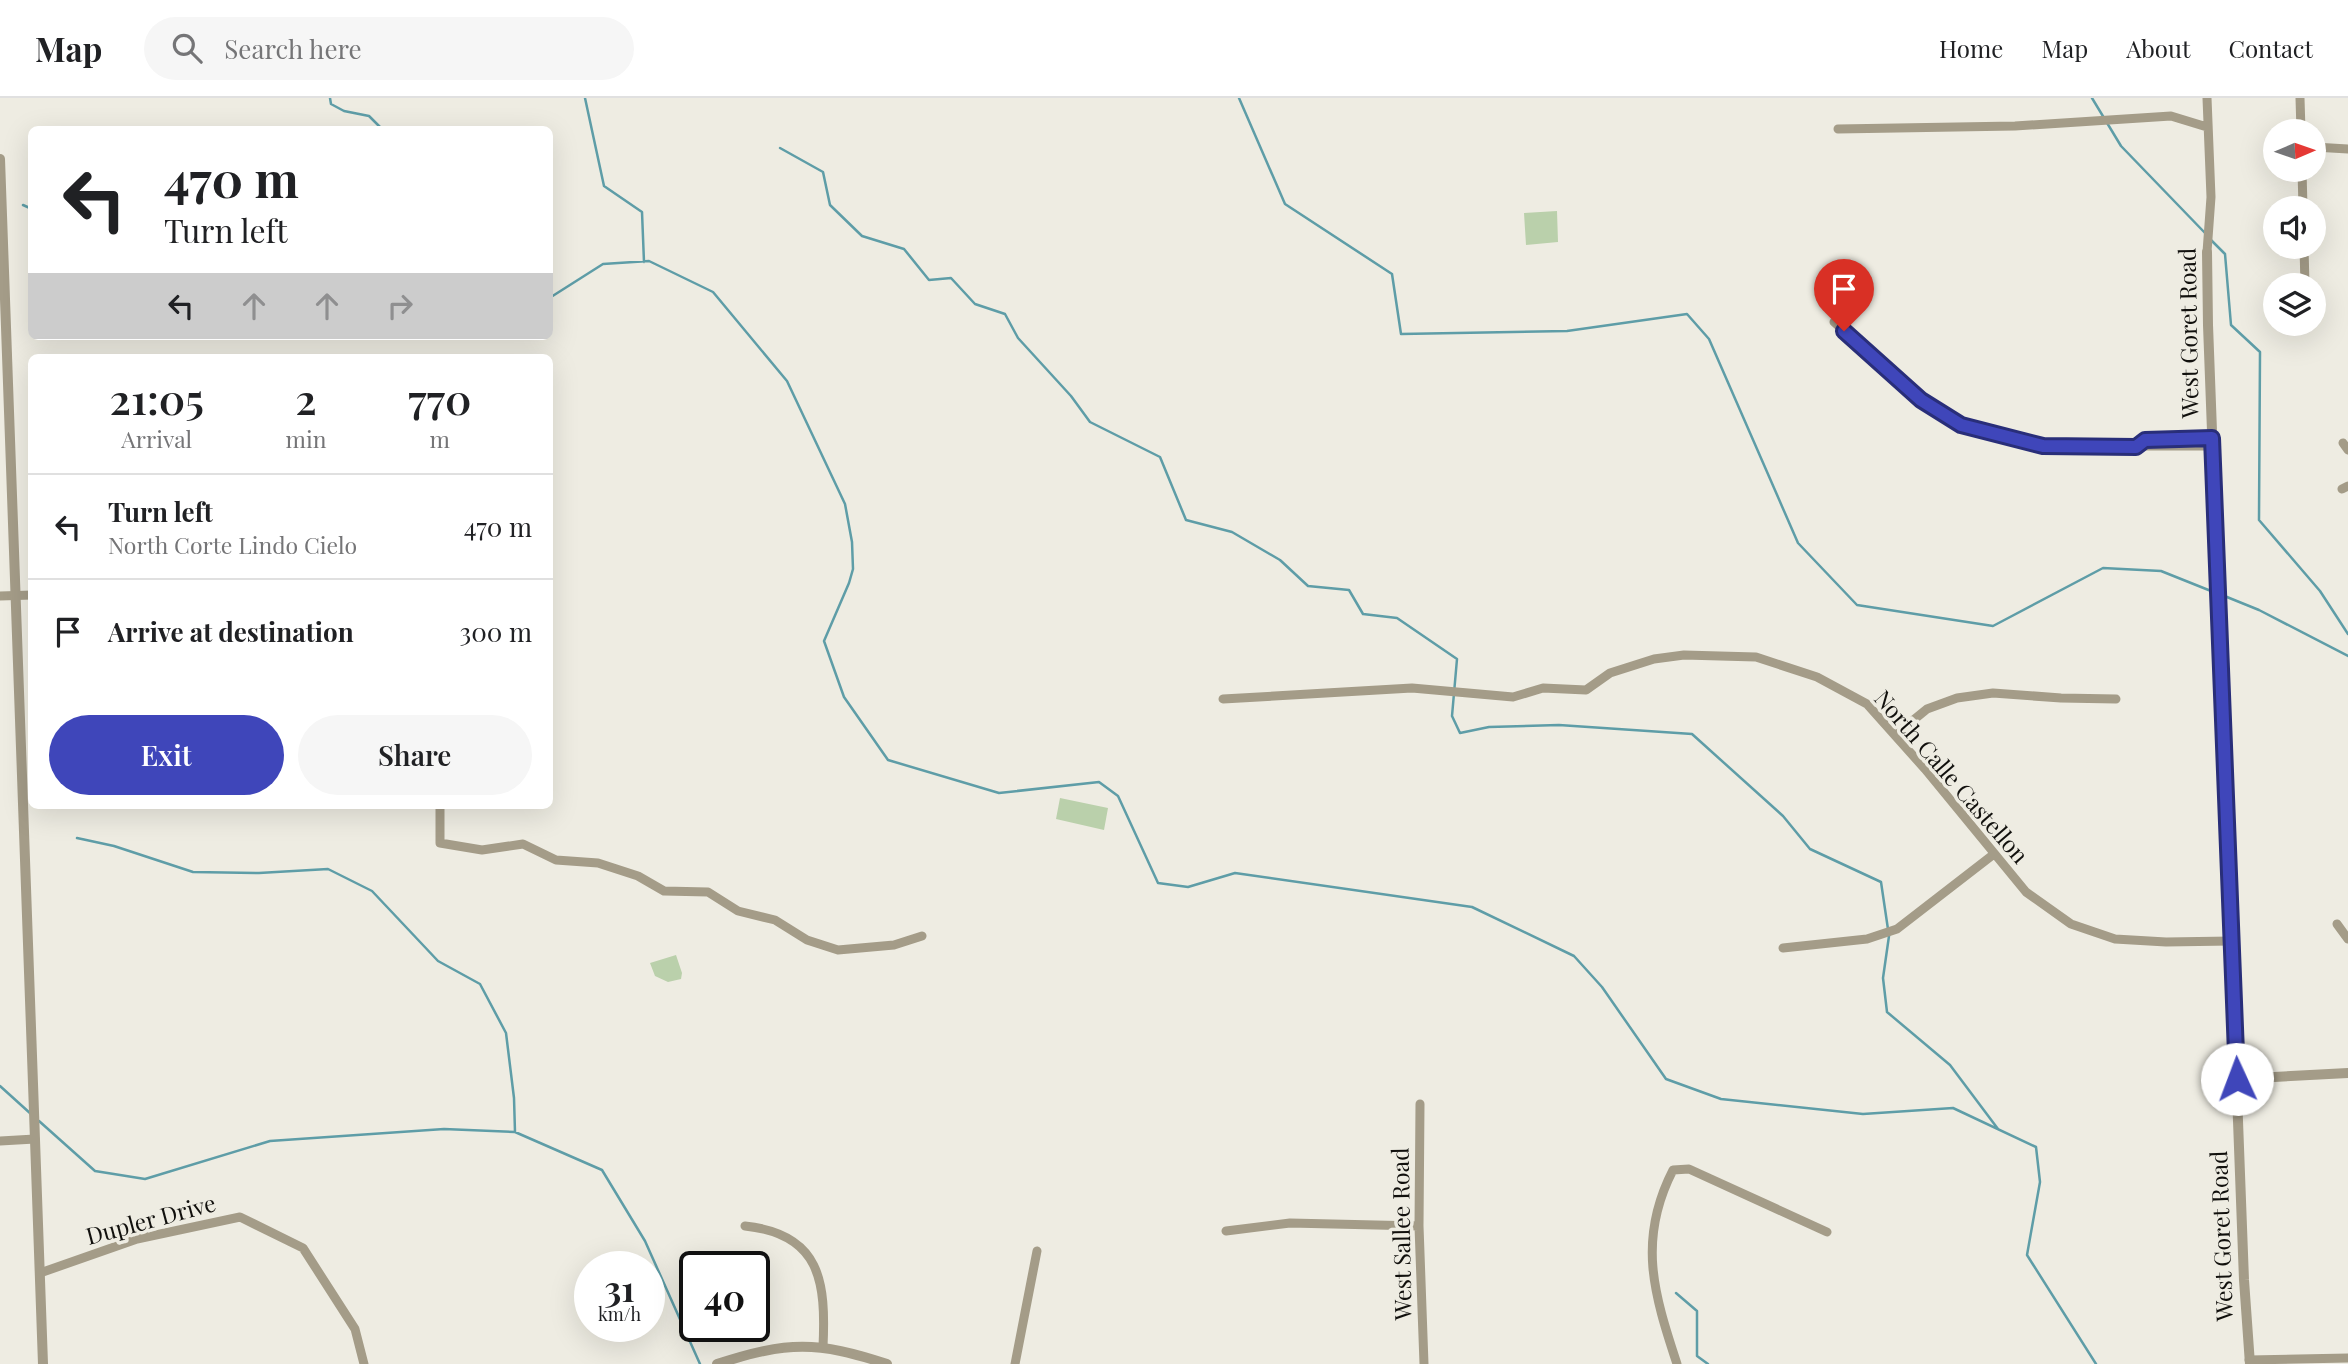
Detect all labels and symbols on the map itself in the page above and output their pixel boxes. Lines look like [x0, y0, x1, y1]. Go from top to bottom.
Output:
north arrow [2263, 119, 2326, 182]
street label: West Goret Road [2171, 247, 2205, 420]
pin [1814, 259, 1874, 331]
street label: North Calle Castellon [1868, 683, 2036, 869]
position arrow [2200, 1042, 2274, 1116]
street label: West Sallee Road [1383, 1147, 1418, 1322]
street label: West Goret Road [2202, 1150, 2239, 1323]
street label: Dupler Drive [82, 1186, 219, 1251]
speed limit sign: 40 [679, 1251, 770, 1342]

